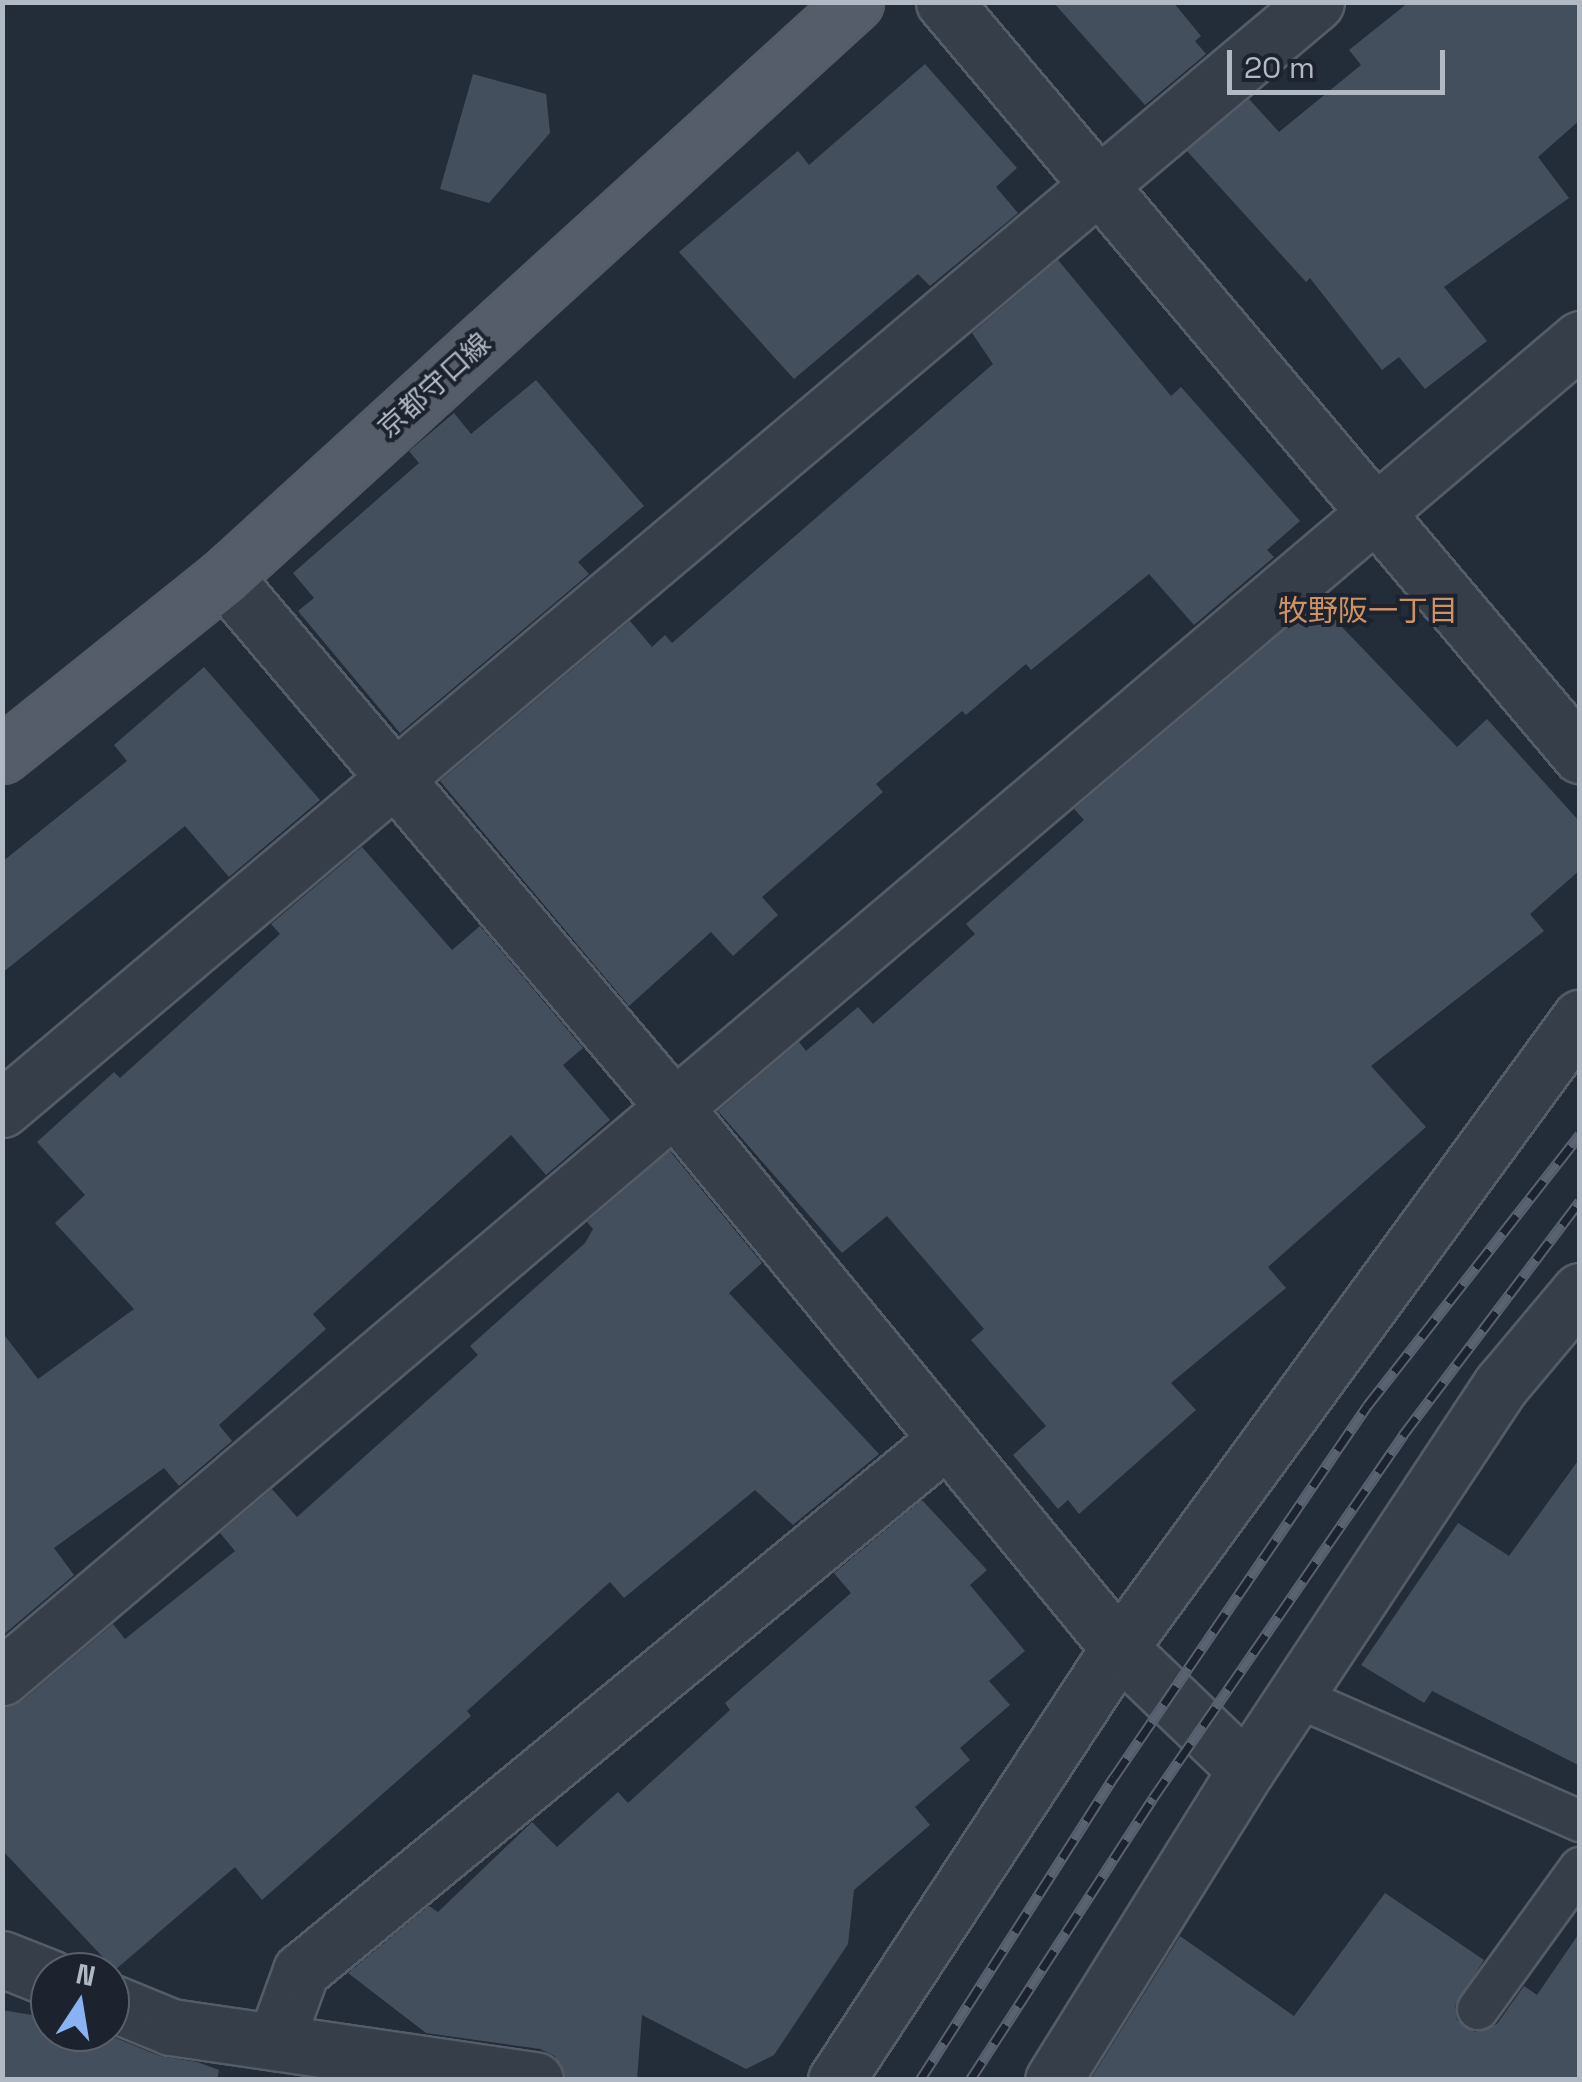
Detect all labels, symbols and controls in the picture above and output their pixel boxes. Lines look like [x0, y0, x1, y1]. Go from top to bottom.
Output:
scale bar [1232, 30, 1450, 92]
text: 20 m [1244, 48, 1315, 87]
street label: 京都守口線 [371, 326, 497, 444]
district label: 牧野阪一丁目 [1278, 593, 1458, 629]
north arrow [30, 1952, 130, 2052]
text: N [73, 1955, 99, 1994]

